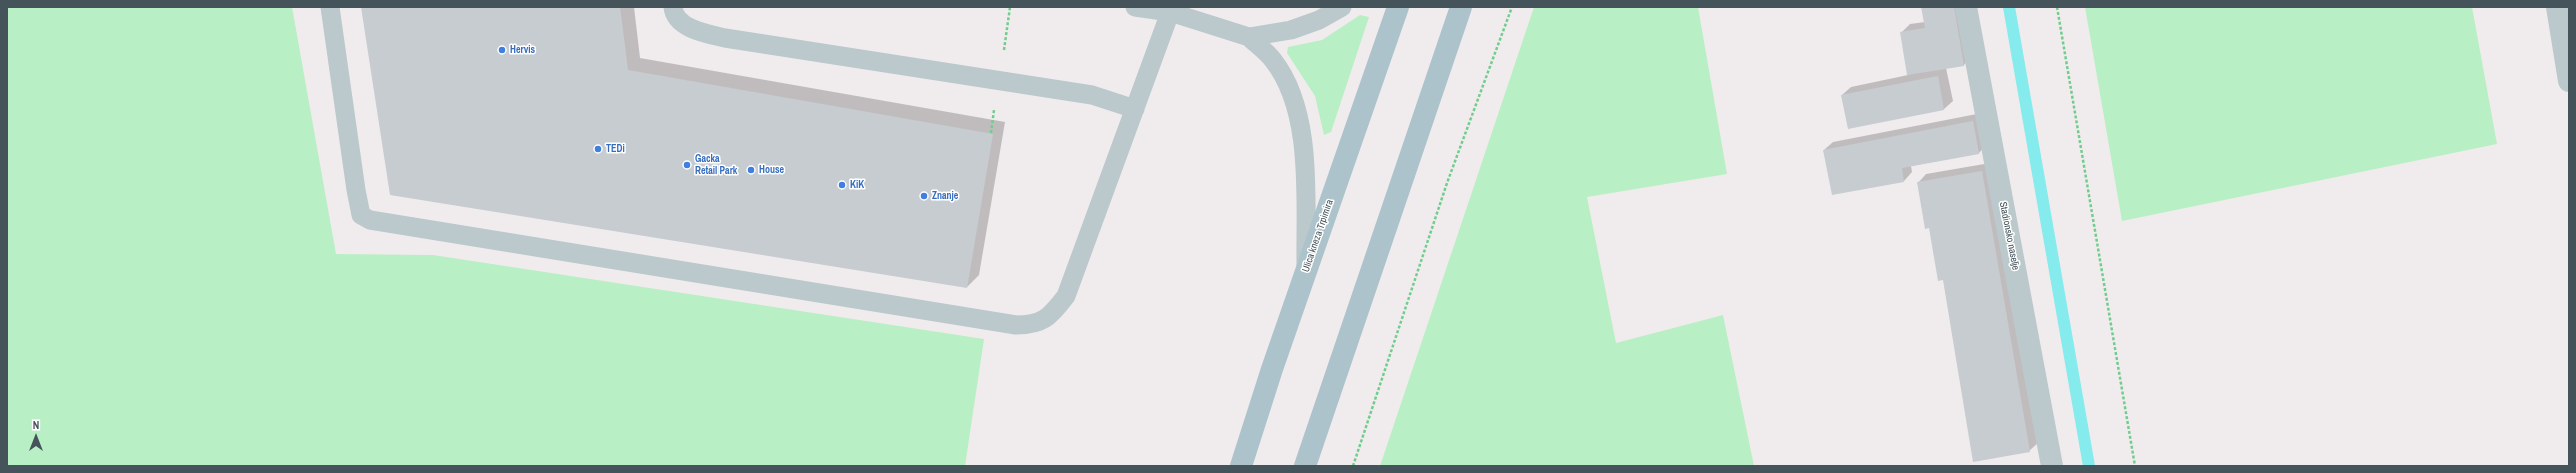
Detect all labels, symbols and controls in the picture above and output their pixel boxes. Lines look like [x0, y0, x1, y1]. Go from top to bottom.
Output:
place label: Hervis [510, 44, 535, 56]
marker: Hervis [497, 45, 507, 55]
place label: TEDi [606, 143, 625, 155]
marker: TEDi [593, 144, 603, 154]
place label: Gacka Retail Park [695, 153, 737, 176]
marker: Gacka Retail Park [682, 160, 692, 170]
place label: House [759, 164, 784, 176]
marker: House [746, 165, 756, 175]
place label: KiK [850, 179, 864, 191]
marker: KiK [837, 180, 847, 190]
place label: Znanje [932, 190, 958, 202]
marker: Znanje [919, 191, 929, 201]
street label: Ulica kneza Trpimira [1300, 198, 1336, 274]
street label: Stadionsko naselje [1996, 201, 2022, 271]
north arrow [16, 417, 56, 457]
text: N [33, 418, 39, 432]

